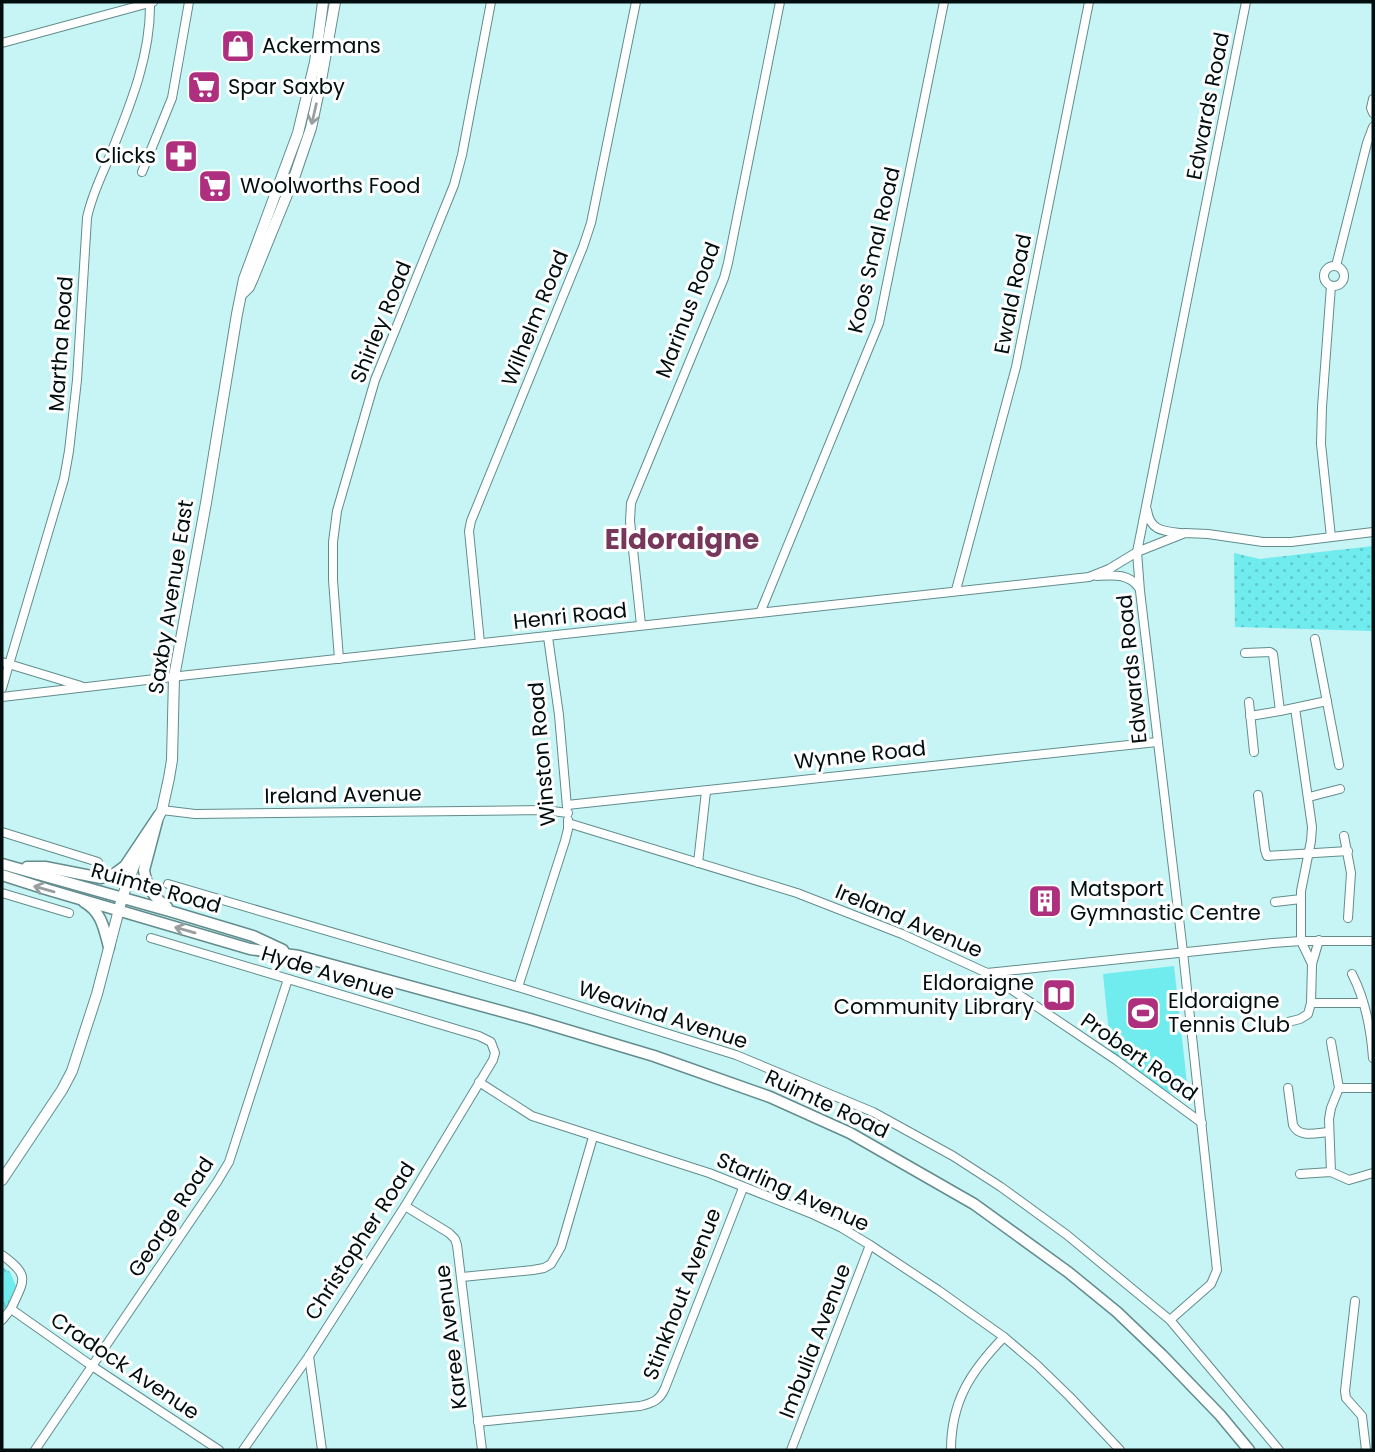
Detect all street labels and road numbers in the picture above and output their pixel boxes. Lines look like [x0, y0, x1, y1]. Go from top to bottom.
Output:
street label: Edwards Road [1179, 30, 1236, 182]
street label: Koos Smal Road [840, 164, 907, 336]
street label: Ewald Road [987, 231, 1038, 356]
street label: Marinus Road [648, 238, 727, 382]
street label: Wilhelm Road [494, 245, 575, 390]
street label: Shirley Road [343, 257, 418, 387]
street label: Martha Road [41, 275, 80, 413]
street label: Saxby Avenue East [141, 498, 200, 696]
street label: Edwards Road [1109, 593, 1154, 745]
street label: Henri Road [512, 595, 628, 636]
street label: Winston Road [521, 681, 562, 827]
street label: Wynne Road [793, 733, 927, 776]
street label: Ireland Avenue [264, 779, 422, 810]
street label: Ruimte Road [88, 855, 224, 920]
street label: Ireland Avenue [831, 876, 987, 965]
street label: Hyde Avenue [258, 938, 398, 1007]
street label: Weavind Avenue [575, 973, 752, 1056]
street label: Probert Road [1075, 1006, 1203, 1108]
street label: Ruimte Road [760, 1062, 894, 1145]
street label: Starling Avenue [712, 1145, 874, 1238]
street label: George Road [121, 1151, 220, 1283]
street label: Christopher Road [297, 1156, 422, 1326]
street label: Stinkhout Avenue [635, 1204, 728, 1384]
street label: Imbulia Avenue [772, 1259, 857, 1422]
street label: Karee Avenue [427, 1263, 474, 1411]
street label: Cradock Avenue [45, 1305, 205, 1426]

